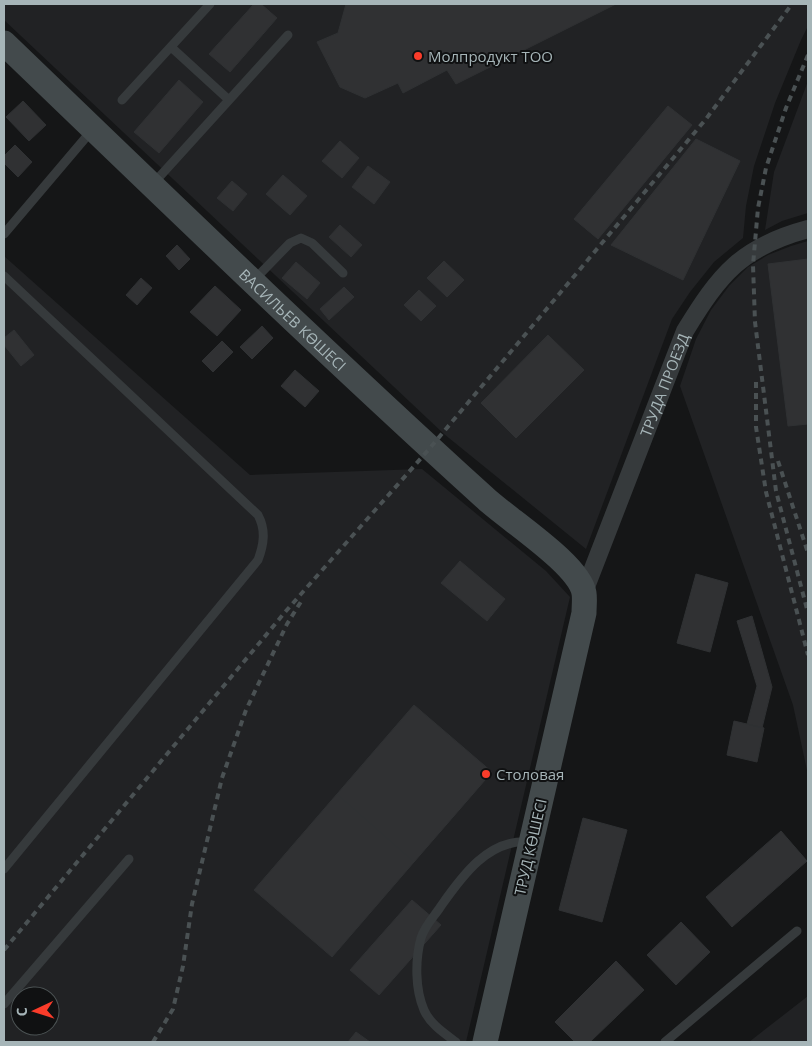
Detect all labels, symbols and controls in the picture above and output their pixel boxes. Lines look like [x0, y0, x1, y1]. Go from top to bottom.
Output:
place label: Молпродукт ТОО [428, 46, 553, 66]
marker: Молпродукт ТОО [412, 50, 424, 62]
street label: ВАСИЛЬЕВ КӨШЕСІ [235, 264, 351, 375]
street label: ТРУДА ПРОЕЗД [635, 330, 693, 439]
place label: Столовая [496, 764, 564, 784]
marker: Столовая [480, 768, 492, 780]
street label: ТРУД КӨШЕСІ [509, 797, 551, 897]
north arrow [10, 986, 60, 1036]
text: С [12, 1007, 31, 1017]

